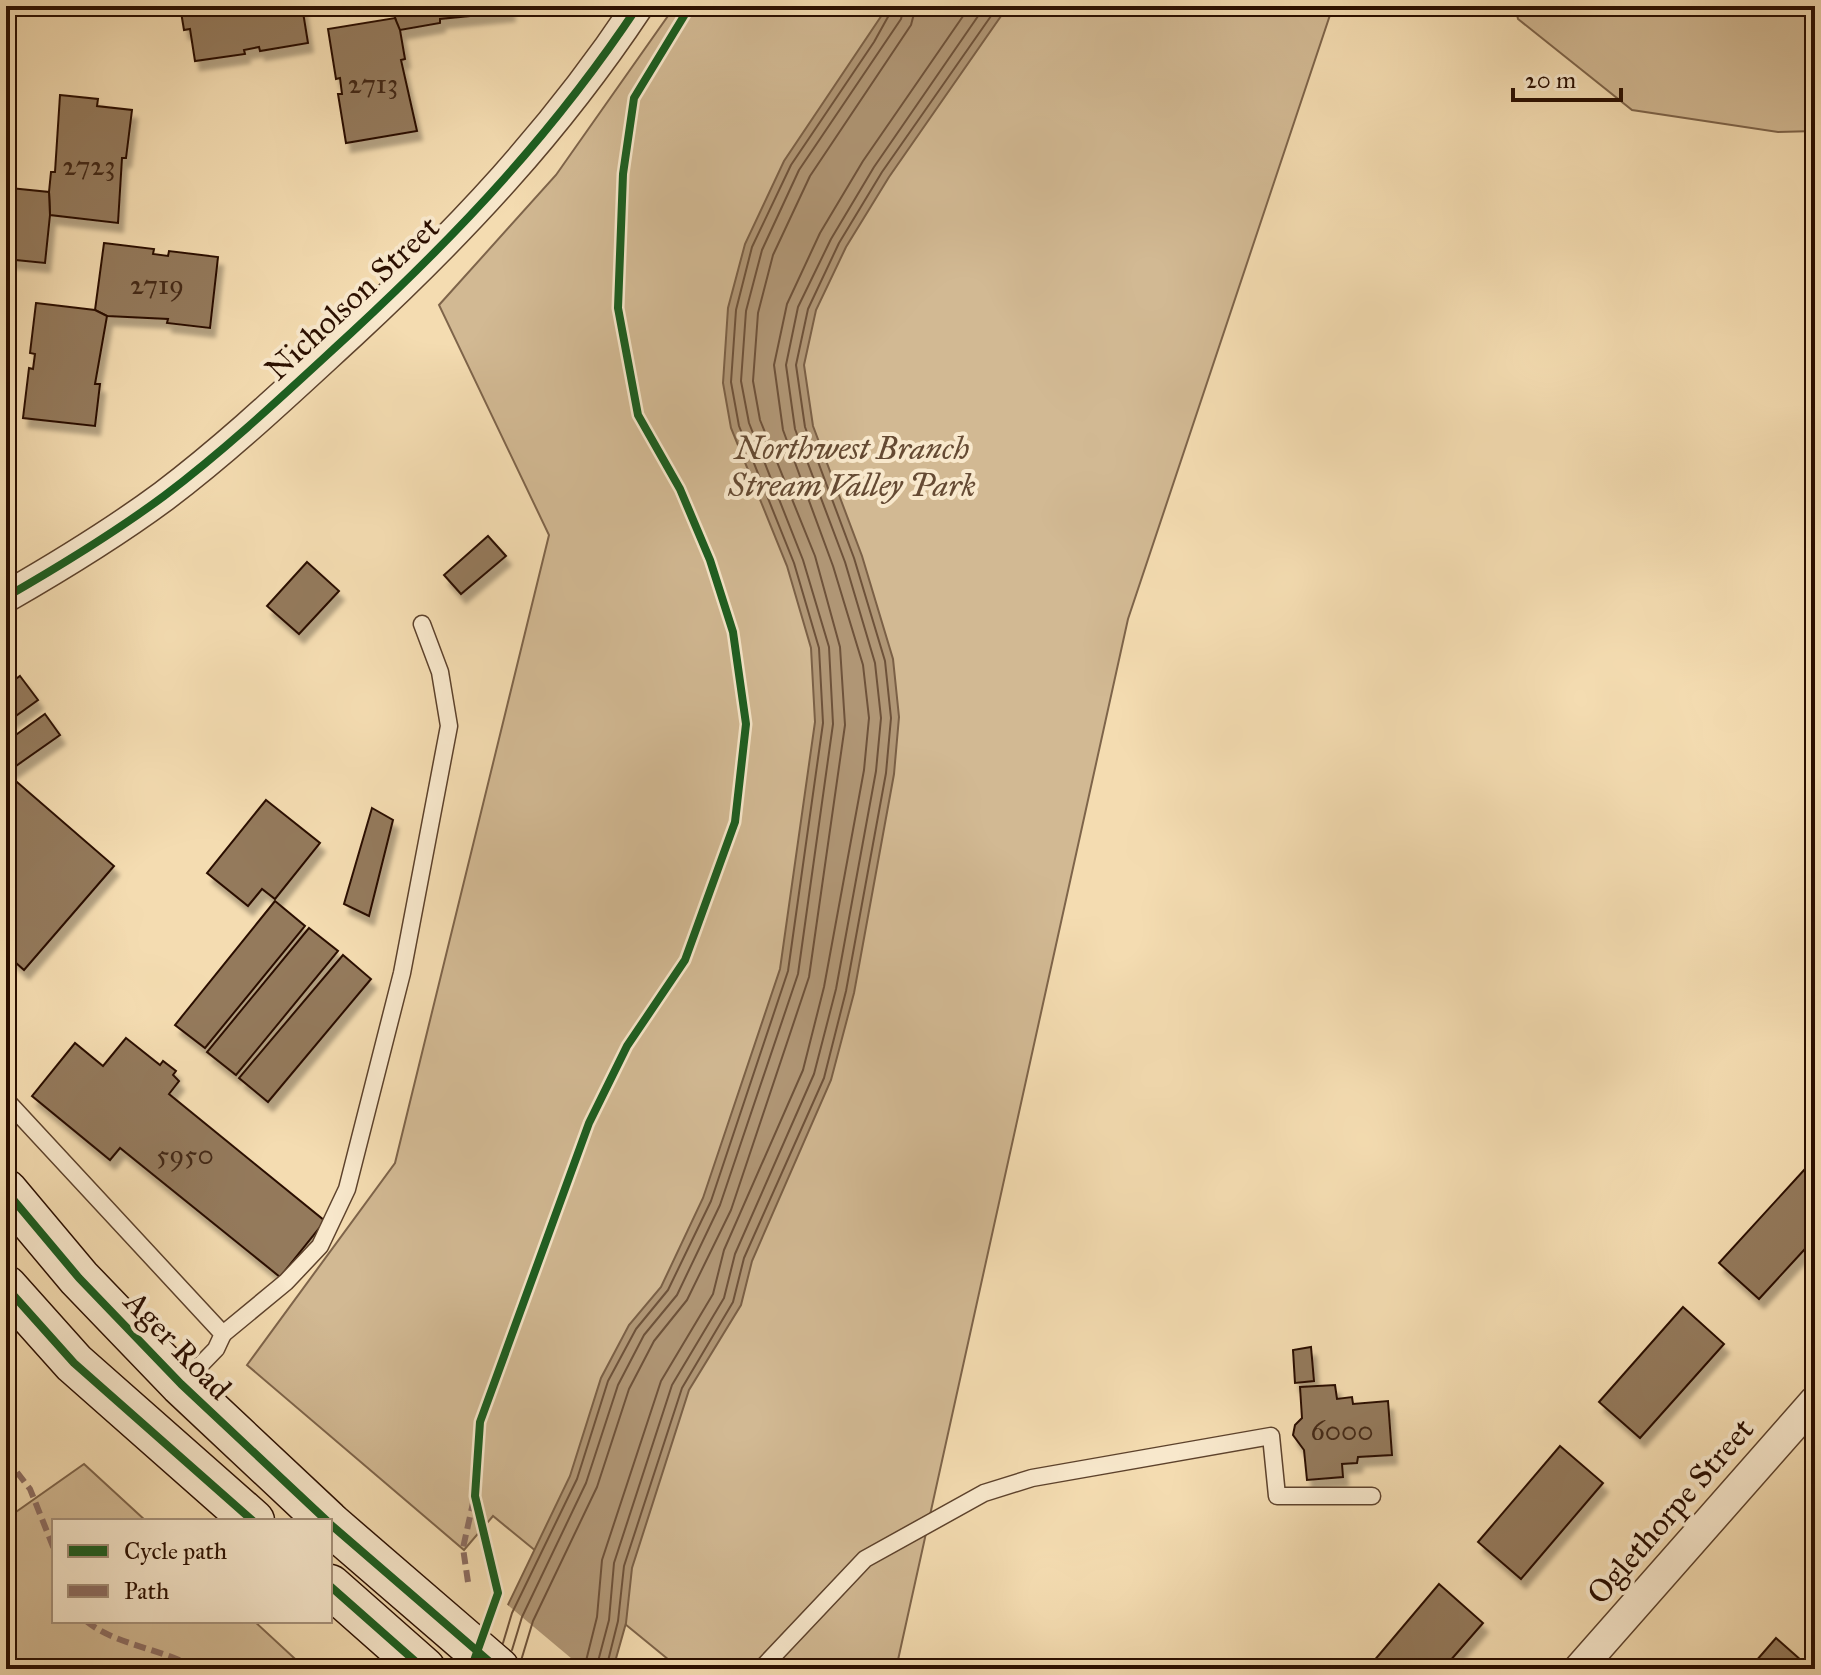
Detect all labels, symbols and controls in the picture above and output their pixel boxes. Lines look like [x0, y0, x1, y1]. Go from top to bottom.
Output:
scale bar [1513, 52, 1621, 102]
text: 20 m [1525, 65, 1576, 95]
house number: 2713 [348, 66, 398, 101]
house number: 2723 [62, 148, 116, 183]
street label: Nicholson Street [257, 208, 447, 389]
house number: 2719 [130, 267, 184, 302]
park label: Northwest Branch Stream Valley Park [727, 429, 976, 505]
house number: 5950 [156, 1137, 214, 1172]
street label: Ager Road [115, 1281, 239, 1408]
street label: Oglethorpe Street [1579, 1410, 1762, 1612]
house number: 6000 [1310, 1413, 1374, 1448]
legend [52, 1519, 332, 1623]
text: Cycle path [124, 1536, 227, 1566]
text: Path [124, 1576, 169, 1606]

